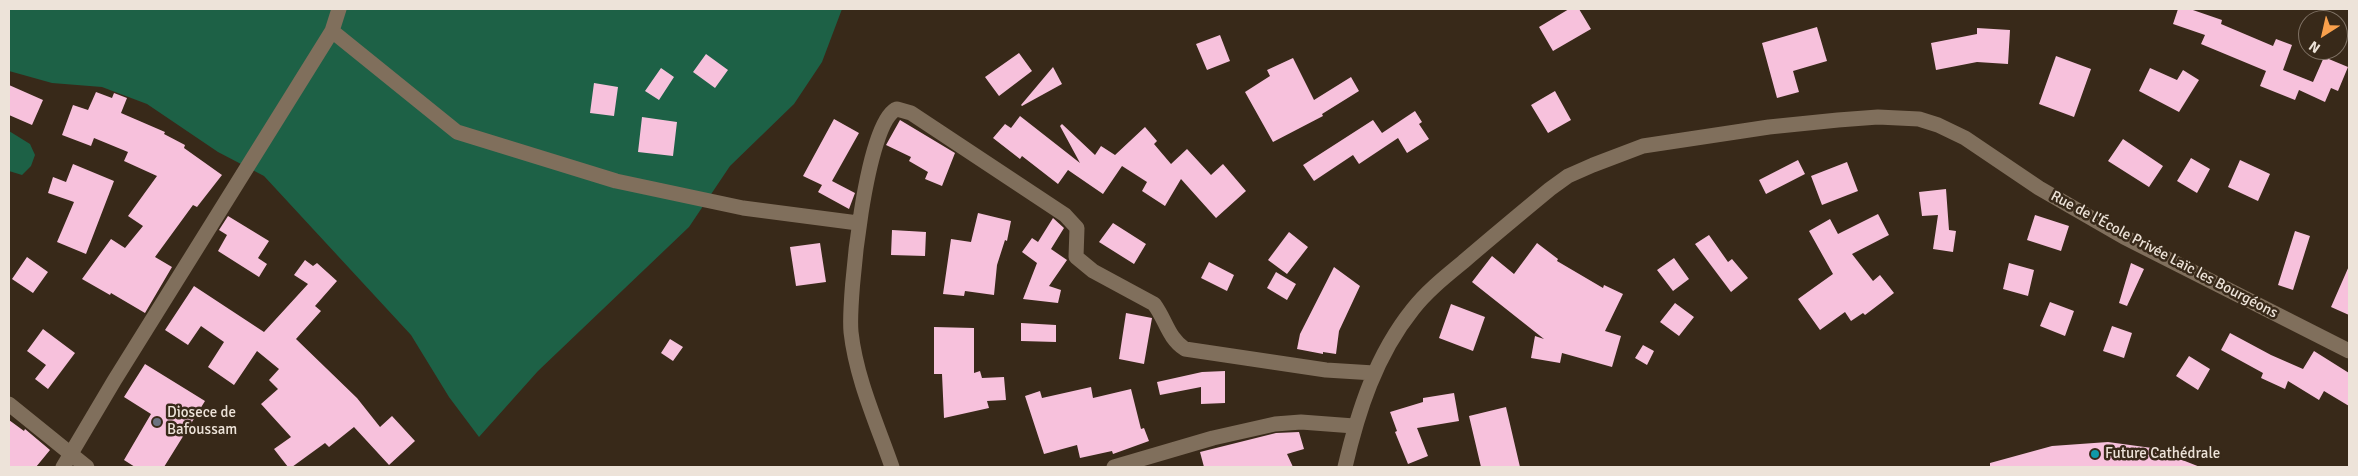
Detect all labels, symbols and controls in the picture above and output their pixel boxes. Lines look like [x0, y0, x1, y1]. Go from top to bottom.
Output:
north arrow [2298, 10, 2348, 60]
text: N [2306, 37, 2324, 57]
street label: Rue de l'École Privée Laïc les Bourgéons [2047, 187, 2281, 323]
place label: Diosece de Bafoussam [167, 404, 237, 439]
marker: Diosece de Bafoussam [151, 416, 163, 428]
place label: Future Cathédrale [2105, 445, 2220, 463]
marker: Future Cathédrale [2089, 448, 2101, 460]

